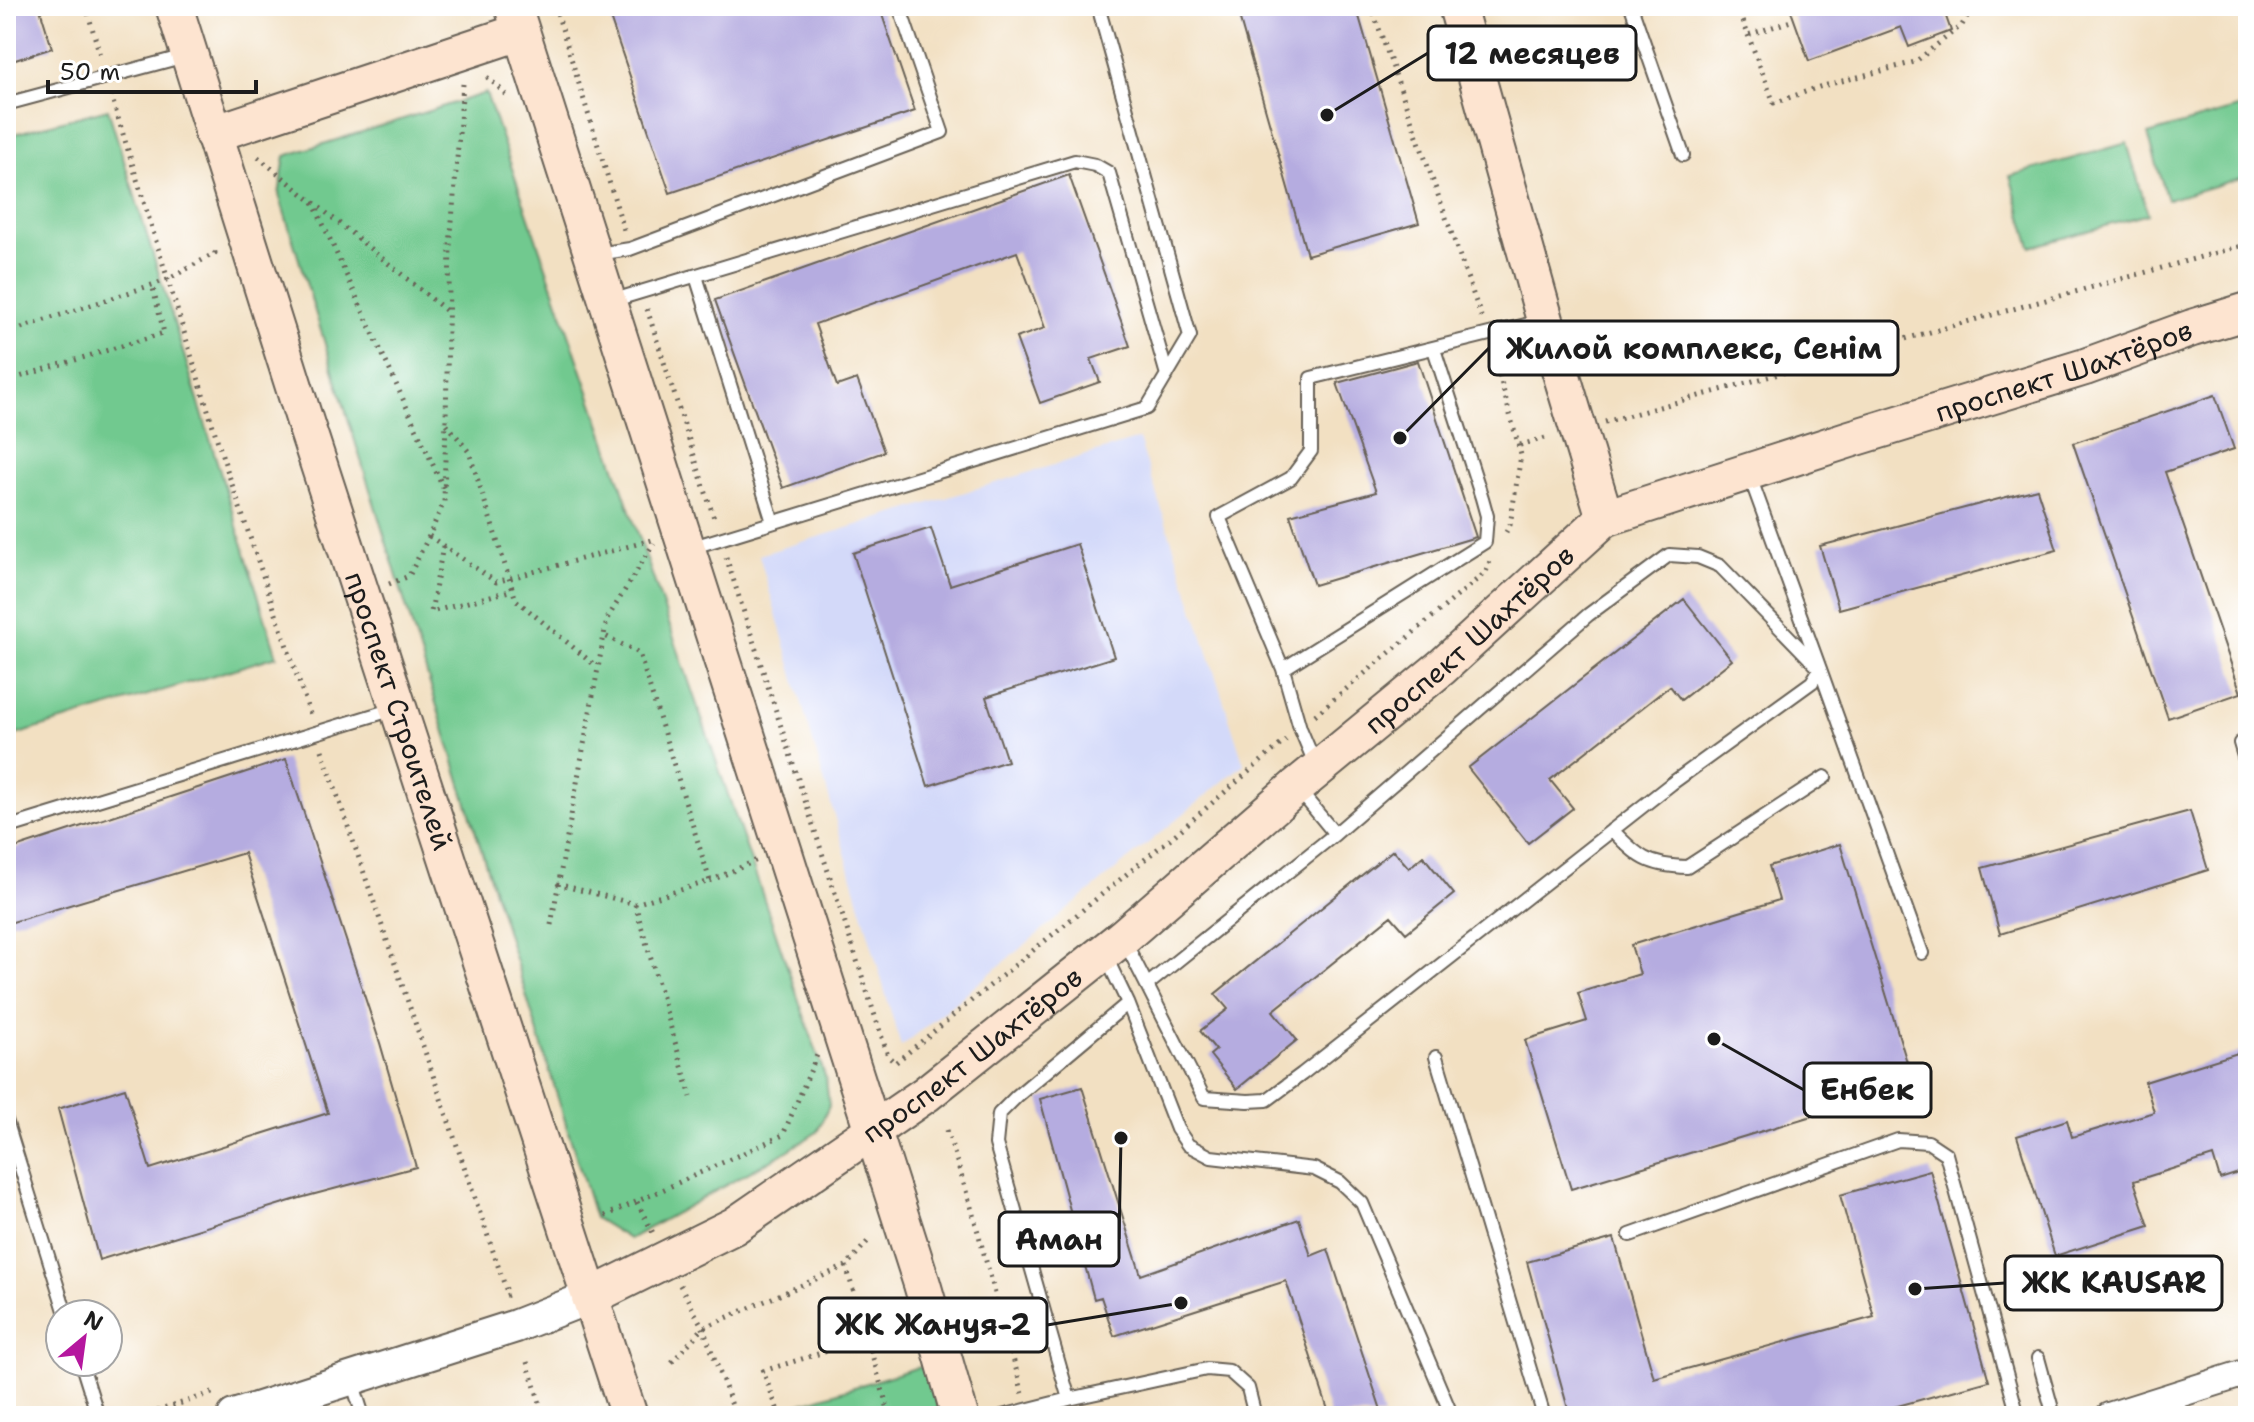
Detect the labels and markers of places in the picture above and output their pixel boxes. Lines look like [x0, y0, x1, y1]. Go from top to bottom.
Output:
callout: 12 месяцев [1428, 26, 1636, 80]
callout: Жилой комплекс, Сенiм [1489, 321, 1898, 375]
callout: Енбек [1804, 1063, 1931, 1117]
callout: Аман [999, 1212, 1119, 1266]
callout: ЖК KAUSAR [2005, 1256, 2222, 1310]
callout: ЖК Жануя-2 [819, 1298, 1047, 1352]

